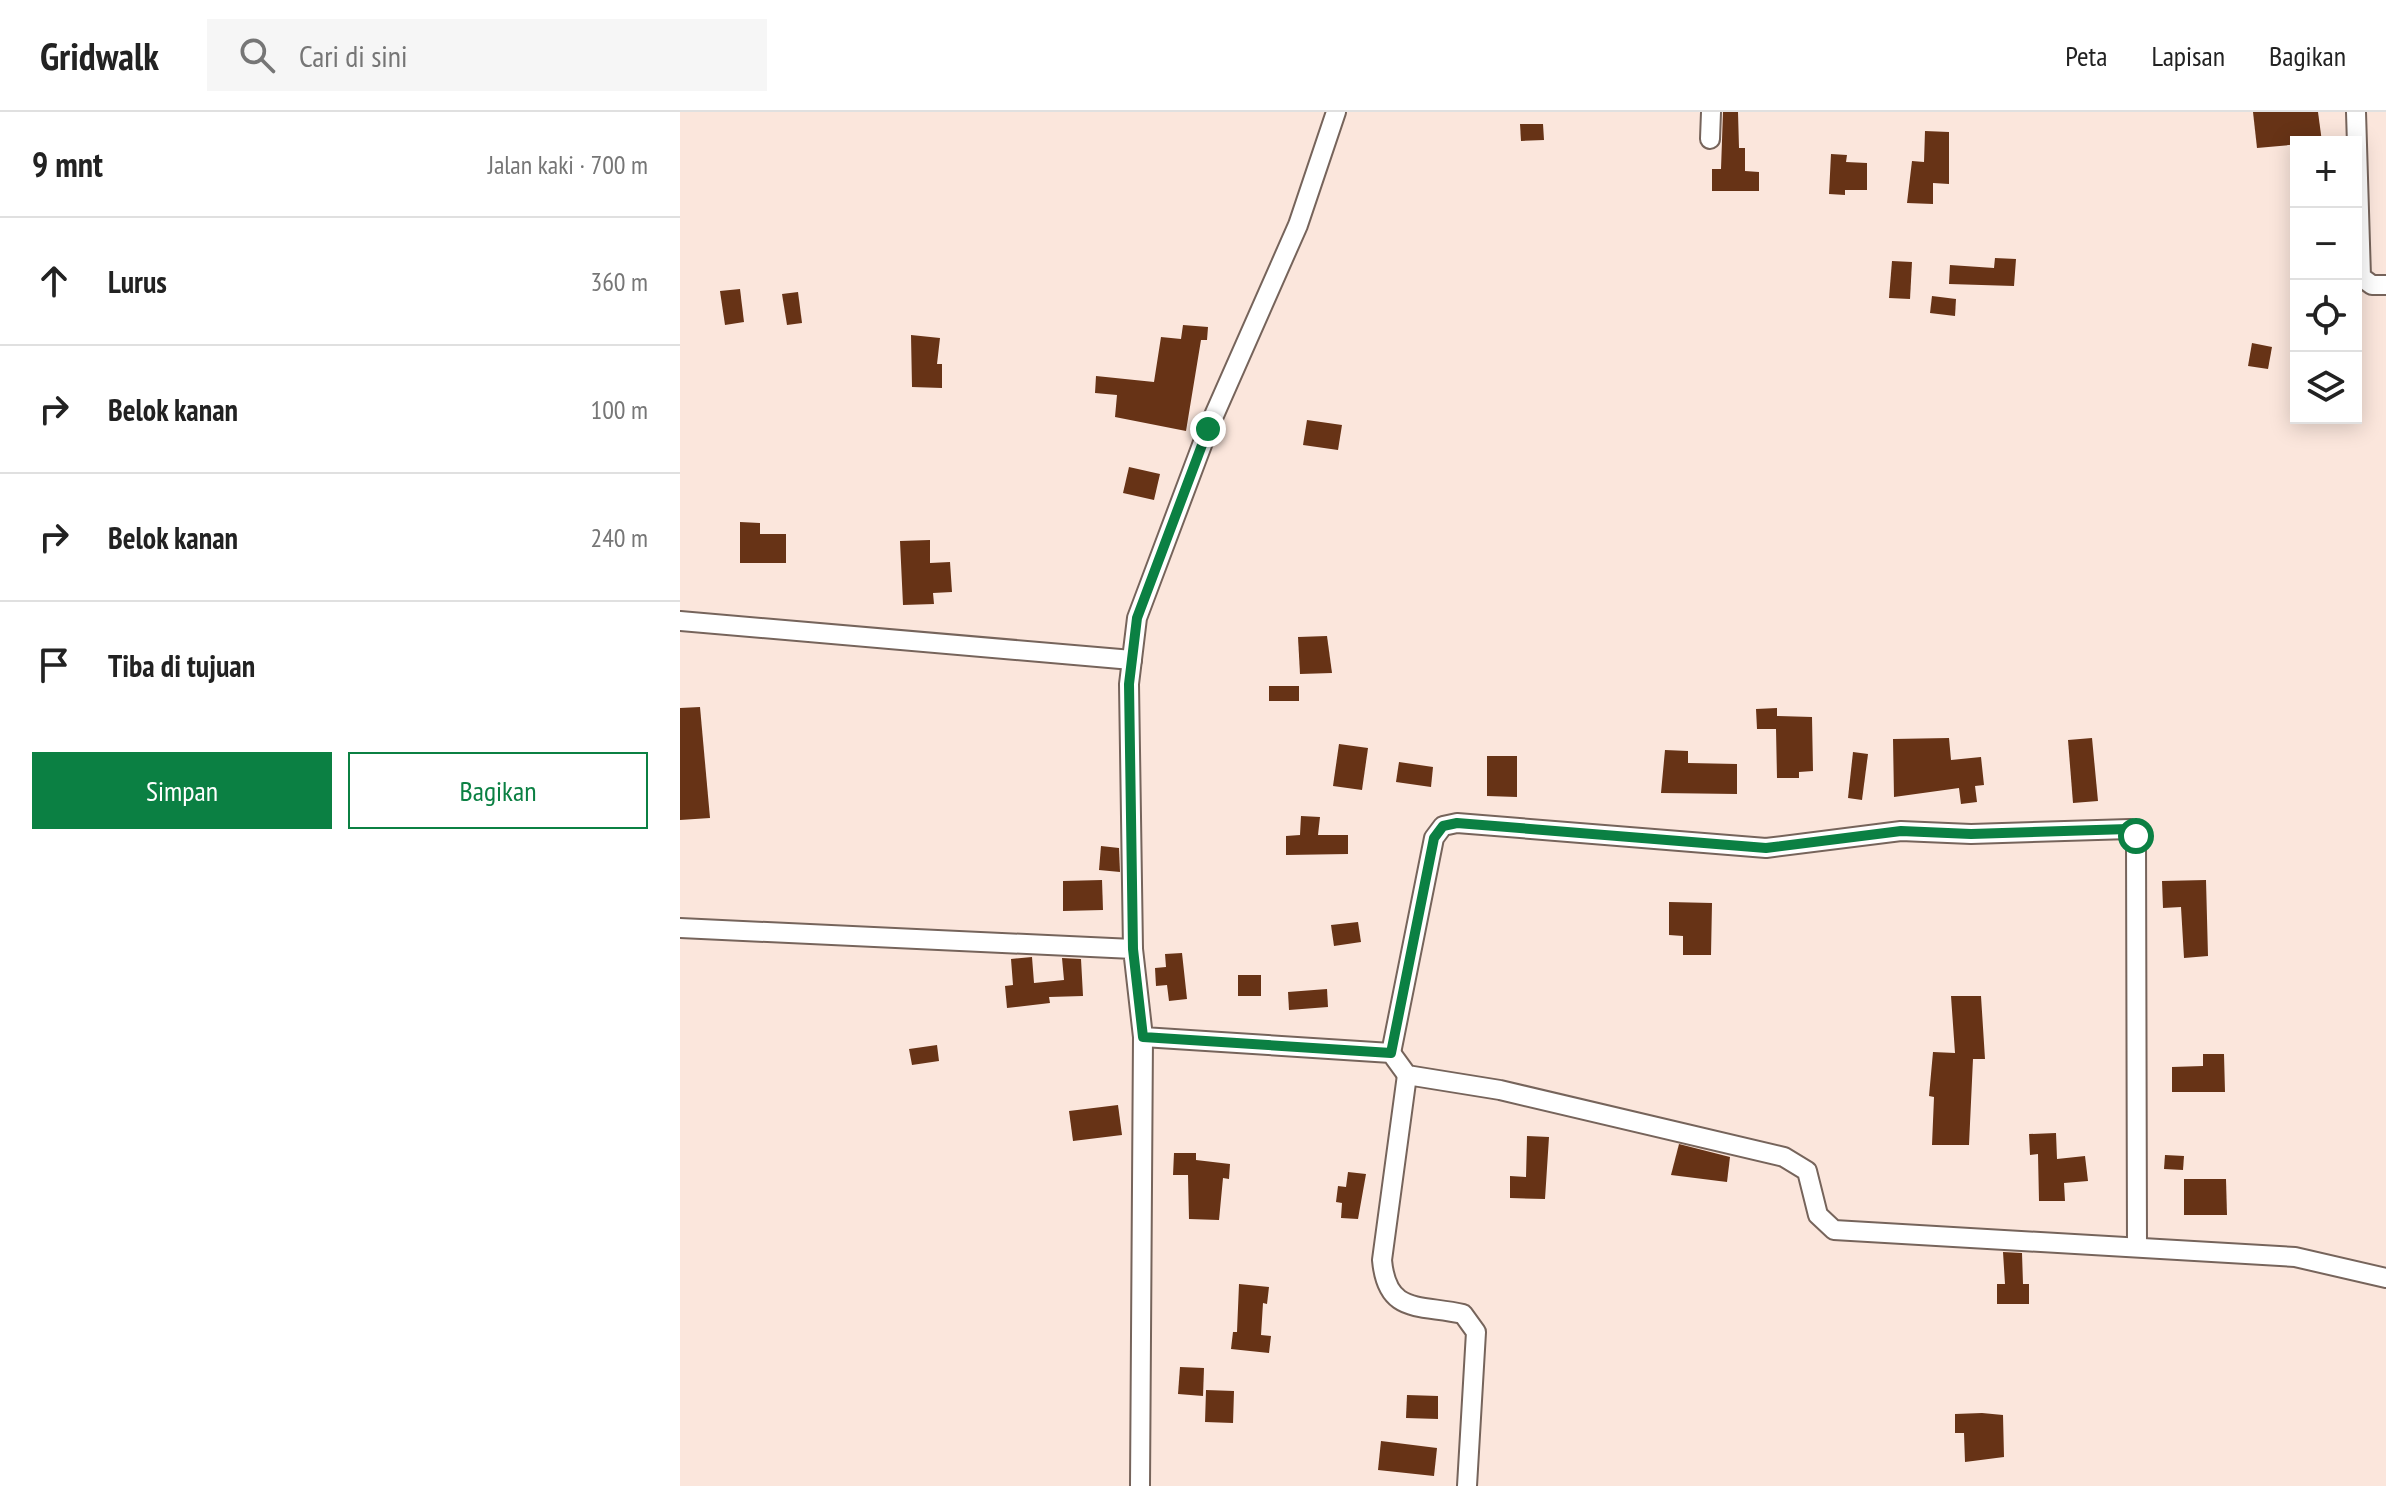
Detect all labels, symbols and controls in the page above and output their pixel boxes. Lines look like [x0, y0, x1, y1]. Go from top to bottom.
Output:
search box [207, 19, 767, 91]
text: Gridwalk [40, 31, 159, 80]
icon: search [235, 33, 279, 77]
text: Cari di sini [299, 36, 408, 75]
text: Peta [2065, 37, 2107, 74]
text: Lapisan [2151, 37, 2225, 74]
text: Bagikan [2269, 37, 2346, 74]
map controls [2290, 136, 2362, 424]
button: + [2290, 136, 2362, 208]
text: 9 mnt [32, 142, 103, 186]
text: Jalan kaki · 700 m [488, 148, 648, 181]
button: − [2290, 208, 2362, 280]
icon: ahead [32, 259, 76, 303]
text: Lurus [108, 262, 167, 301]
text: 360 m [590, 265, 648, 298]
button: locate [2290, 280, 2362, 352]
button: layers [2290, 352, 2362, 424]
icon: right [32, 387, 76, 431]
text: Belok kanan [108, 390, 238, 429]
text: 100 m [590, 393, 648, 426]
route end [1190, 411, 1226, 447]
icon: right [32, 515, 76, 559]
text: Belok kanan [108, 518, 238, 557]
text: 240 m [590, 521, 648, 554]
icon: arrive [32, 643, 76, 687]
text: Tiba di tujuan [108, 646, 255, 685]
button: Simpan [32, 752, 332, 829]
button: Bagikan [348, 752, 648, 829]
route start [2118, 818, 2154, 854]

